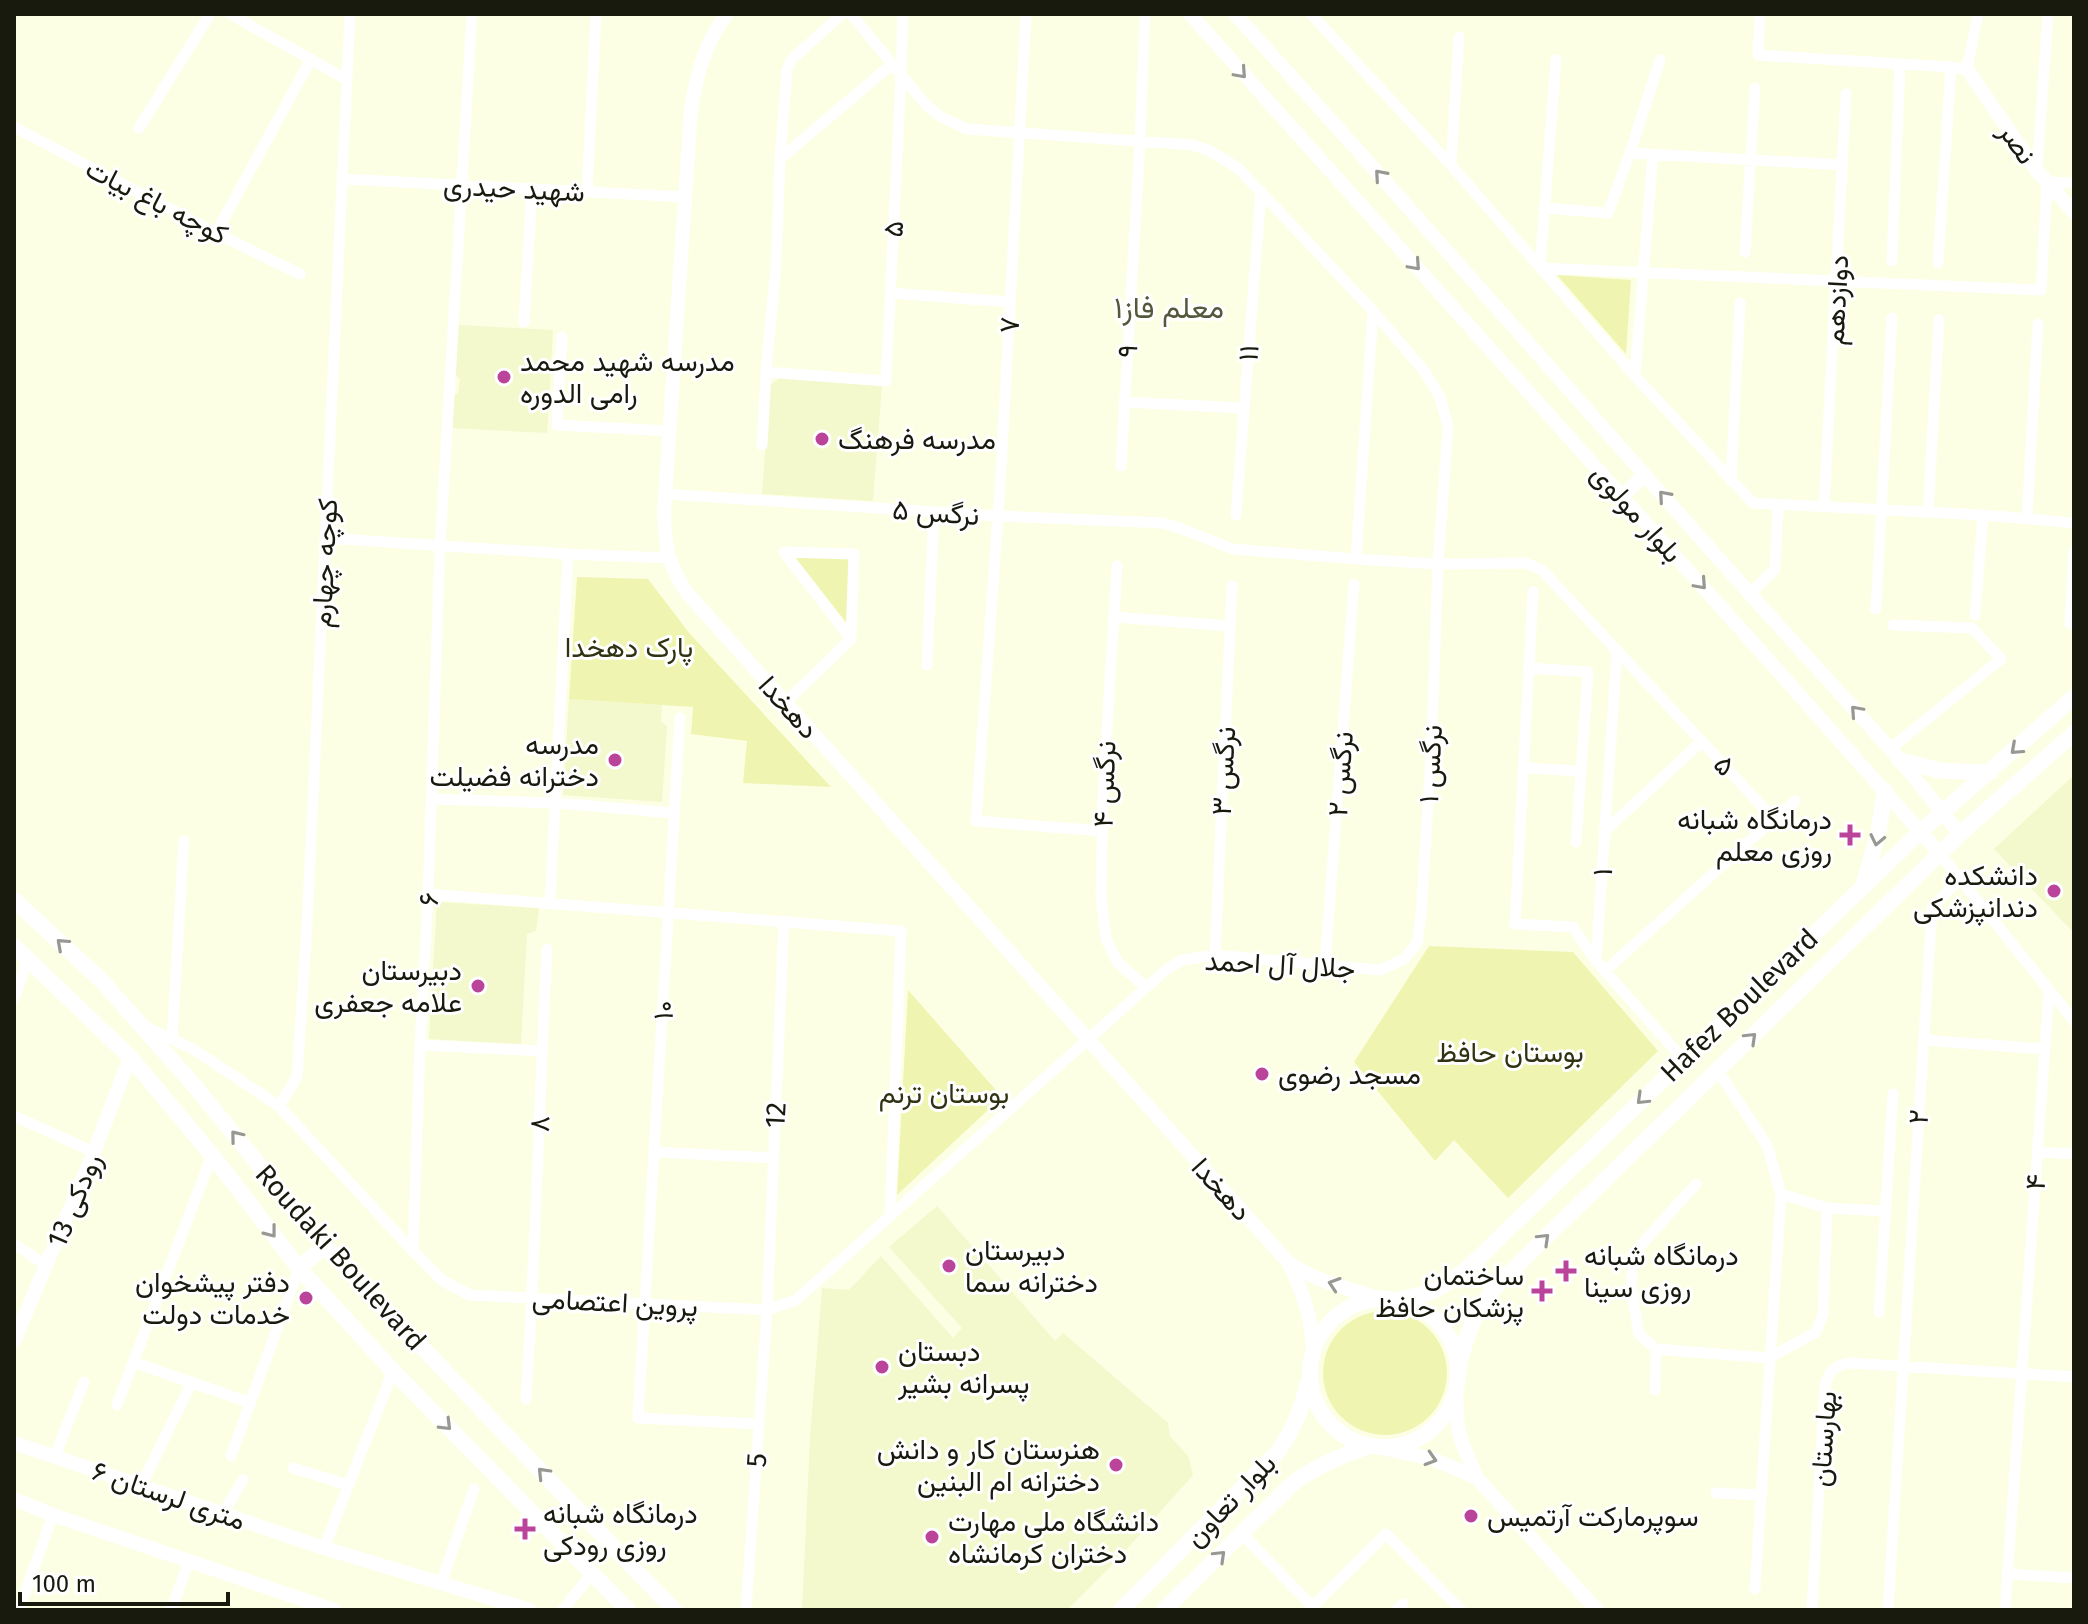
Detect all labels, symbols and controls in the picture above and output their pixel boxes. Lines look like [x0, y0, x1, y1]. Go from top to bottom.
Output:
one-way arrow [1231, 63, 1246, 78]
street label: نصر [1990, 115, 2043, 171]
street label: کوچه باغ بیات [79, 152, 233, 253]
street label: شهید حیدری [442, 168, 586, 210]
one-way arrow [1375, 170, 1390, 185]
street label: ۵ [877, 220, 910, 238]
street label: دوازدهم [1818, 254, 1857, 346]
one-way arrow [1406, 256, 1420, 271]
district label: معلم فاز۱ [1114, 290, 1224, 327]
street label: ۷ [993, 316, 1026, 334]
street label: ۹ [1111, 343, 1144, 359]
street label: ۱۱ [1231, 344, 1266, 363]
place label: مدرسه شهید محمد رامی الدوره [520, 345, 735, 411]
marker: مدرسه شهید محمد رامی الدوره [495, 368, 513, 386]
place label: مدرسه فرهنگ [838, 423, 996, 457]
marker: مدرسه فرهنگ [813, 430, 831, 448]
street label: بلوار مولوی [1583, 457, 1689, 570]
one-way arrow [1659, 491, 1673, 505]
street label: نرگس ۵ [891, 493, 981, 533]
street label: کوچه چهارم [305, 497, 346, 629]
one-way arrow [1691, 575, 1706, 590]
park label: پارک دهخدا [565, 631, 693, 666]
street label: دهخدا [752, 669, 825, 746]
one-way arrow [1851, 705, 1865, 720]
street label: نرگس ۱ [1412, 724, 1450, 804]
street label: نرگس ۳ [1205, 726, 1243, 816]
place label: مدرسه دخترانه فضيلت [430, 728, 599, 794]
street label: نرگس ۲ [1321, 730, 1361, 818]
street label: نرگس ۴ [1086, 740, 1124, 828]
one-way arrow [2011, 740, 2025, 755]
street label: ۵ [1707, 748, 1742, 783]
marker: مدرسه دخترانه فضيلت [606, 751, 624, 769]
place label: درمانگاه شبانه روزی معلم [1677, 803, 1832, 870]
marker: درمانگاه شبانه روزی معلم [1839, 824, 1861, 846]
one-way arrow [1869, 832, 1886, 846]
place label: دانشکده دندانپزشکی [1913, 859, 2038, 926]
street label: ۱ [1586, 867, 1619, 877]
marker: دانشکده دندانپزشکی [2045, 882, 2063, 900]
street label: ۶ [412, 891, 445, 907]
street label: Hafez Boulevard [1654, 922, 1825, 1089]
one-way arrow [56, 939, 71, 953]
street label: جلال آل احمد [1204, 944, 1356, 985]
place label: دبیرستان علامه جعفری [314, 954, 462, 1020]
marker: دبیرستان علامه جعفری [469, 977, 487, 995]
street label: ۱۰ [647, 999, 680, 1021]
one-way arrow [1742, 1033, 1756, 1048]
park label: بوستان حافظ [1436, 1036, 1584, 1070]
place label: مسجد رضوی [1278, 1058, 1421, 1092]
marker: مسجد رضوی [1253, 1065, 1271, 1083]
park label: بوستان ترنم [879, 1077, 1009, 1112]
one-way arrow [1637, 1090, 1651, 1104]
street label: 12 [758, 1101, 793, 1129]
street label: ۲ [1902, 1109, 1935, 1125]
street label: ۸ [523, 1115, 556, 1133]
one-way arrow [231, 1131, 246, 1145]
street label: رودکی 13 [40, 1148, 110, 1253]
street label: دهخدا [1185, 1151, 1258, 1228]
street label: Roudaki Boulevard [248, 1158, 433, 1357]
street label: ۴ [2018, 1173, 2053, 1191]
one-way arrow [262, 1224, 276, 1238]
place label: دبیرستان دخترانه سما [965, 1234, 1098, 1300]
one-way arrow [1535, 1235, 1550, 1249]
place label: درمانگاه شبانه روزی سینا [1584, 1239, 1739, 1305]
marker: دبیرستان دخترانه سما [940, 1257, 958, 1275]
place label: ساختمان پزشکان حافظ [1375, 1259, 1524, 1326]
marker: درمانگاه شبانه روزی سینا [1555, 1260, 1577, 1282]
place label: دفتر پیشخوان خدمات دولت [135, 1266, 290, 1332]
one-way arrow [1328, 1277, 1341, 1293]
marker: ساختمان پزشکان حافظ [1531, 1280, 1553, 1302]
street label: پروین اعتصامی [531, 1282, 699, 1325]
marker: دفتر پیشخوان خدمات دولت [297, 1289, 315, 1307]
place label: دبستان پسرانه بشير [897, 1335, 1030, 1402]
marker: دبستان پسرانه بشير [873, 1358, 891, 1376]
street label: بهارستان [1804, 1390, 1844, 1488]
one-way arrow [437, 1416, 451, 1430]
place label: هنرستان کار و دانش دخترانه ام البنین [877, 1433, 1100, 1500]
street label: بلوار تعاون [1178, 1447, 1283, 1554]
one-way arrow [1424, 1450, 1437, 1466]
street label: 5 [740, 1452, 773, 1468]
street label: ۶ متری لرستان [88, 1454, 250, 1538]
marker: هنرستان کار و دانش دخترانه ام البنین [1107, 1456, 1125, 1474]
one-way arrow [537, 1468, 552, 1482]
place label: درمانگاه شبانه روزی رودکی [543, 1497, 698, 1563]
place label: سوپرمارکت آرتمیس [1487, 1500, 1699, 1535]
place label: دانشگاه ملی مهارت دختران کرمانشاه [948, 1505, 1159, 1571]
marker: سوپرمارکت آرتمیس [1462, 1507, 1480, 1525]
marker: درمانگاه شبانه روزی رودکی [514, 1518, 536, 1540]
marker: دانشگاه ملی مهارت دختران کرمانشاه [923, 1528, 941, 1546]
one-way arrow [1211, 1550, 1225, 1565]
scale bar [20, 1556, 228, 1606]
text: 100 m [32, 1570, 96, 1598]

